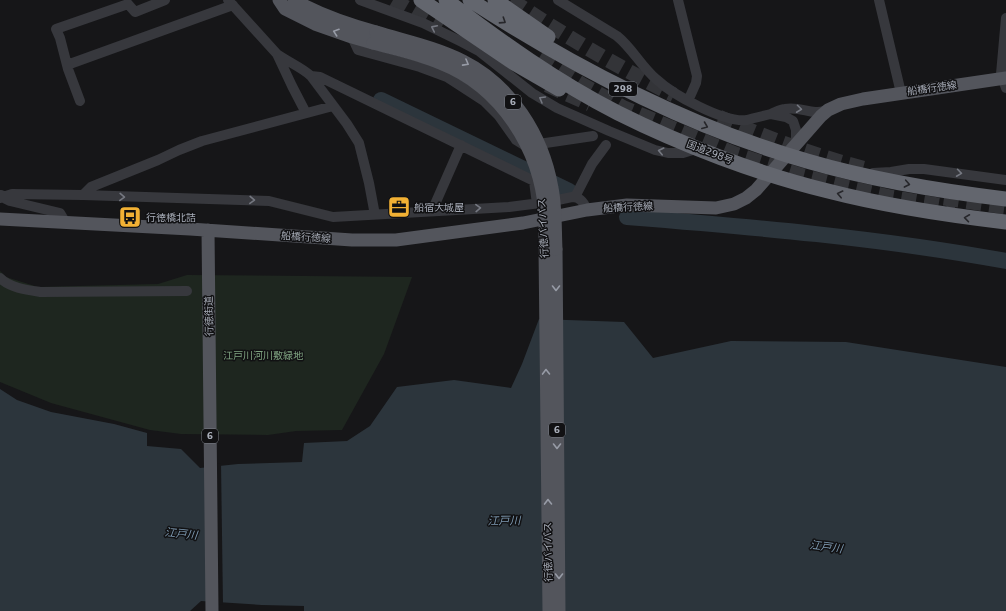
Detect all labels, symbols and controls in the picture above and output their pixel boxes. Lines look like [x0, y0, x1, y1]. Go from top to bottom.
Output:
one-way arrow [499, 16, 506, 24]
one-way arrow [431, 25, 438, 33]
one-way arrow [332, 28, 339, 37]
one-way arrow [461, 58, 469, 66]
street label: 船橋行徳線 [906, 79, 958, 97]
road number: 298 [609, 82, 637, 96]
road number: 6 [505, 95, 521, 109]
one-way arrow [539, 96, 546, 103]
one-way arrow [796, 104, 802, 113]
one-way arrow [702, 121, 709, 129]
street label: 国道298号 [685, 138, 735, 166]
one-way arrow [658, 148, 664, 156]
one-way arrow [956, 168, 962, 177]
one-way arrow [904, 179, 910, 188]
one-way arrow [836, 191, 843, 199]
one-way arrow [119, 192, 125, 201]
office icon: 船宿大城屋 [386, 194, 412, 220]
one-way arrow [249, 196, 255, 204]
street label: 行徳バイパス [536, 198, 550, 258]
street label: 船橋行徳線 [603, 200, 653, 214]
place label: 船宿大城屋 [414, 202, 464, 213]
bus stop icon: 行徳橋北詰 [117, 204, 143, 230]
one-way arrow [474, 204, 481, 213]
place label: 行徳橋北詰 [146, 212, 196, 223]
one-way arrow [964, 214, 970, 223]
street label: 船橋行徳線 [281, 230, 331, 244]
one-way arrow [552, 285, 560, 291]
street label: 行徳街道 [203, 296, 215, 336]
park label: 江戸川河川敷緑地 [223, 350, 304, 361]
one-way arrow [542, 369, 550, 375]
road number: 6 [549, 423, 565, 437]
road number: 6 [202, 429, 218, 443]
one-way arrow [553, 443, 562, 449]
one-way arrow [543, 499, 552, 505]
water label: 江戸川 [487, 514, 522, 528]
street label: 行徳バイパス [542, 522, 554, 582]
water label: 江戸川 [164, 526, 199, 542]
water label: 江戸川 [809, 538, 844, 556]
one-way arrow [555, 573, 563, 579]

